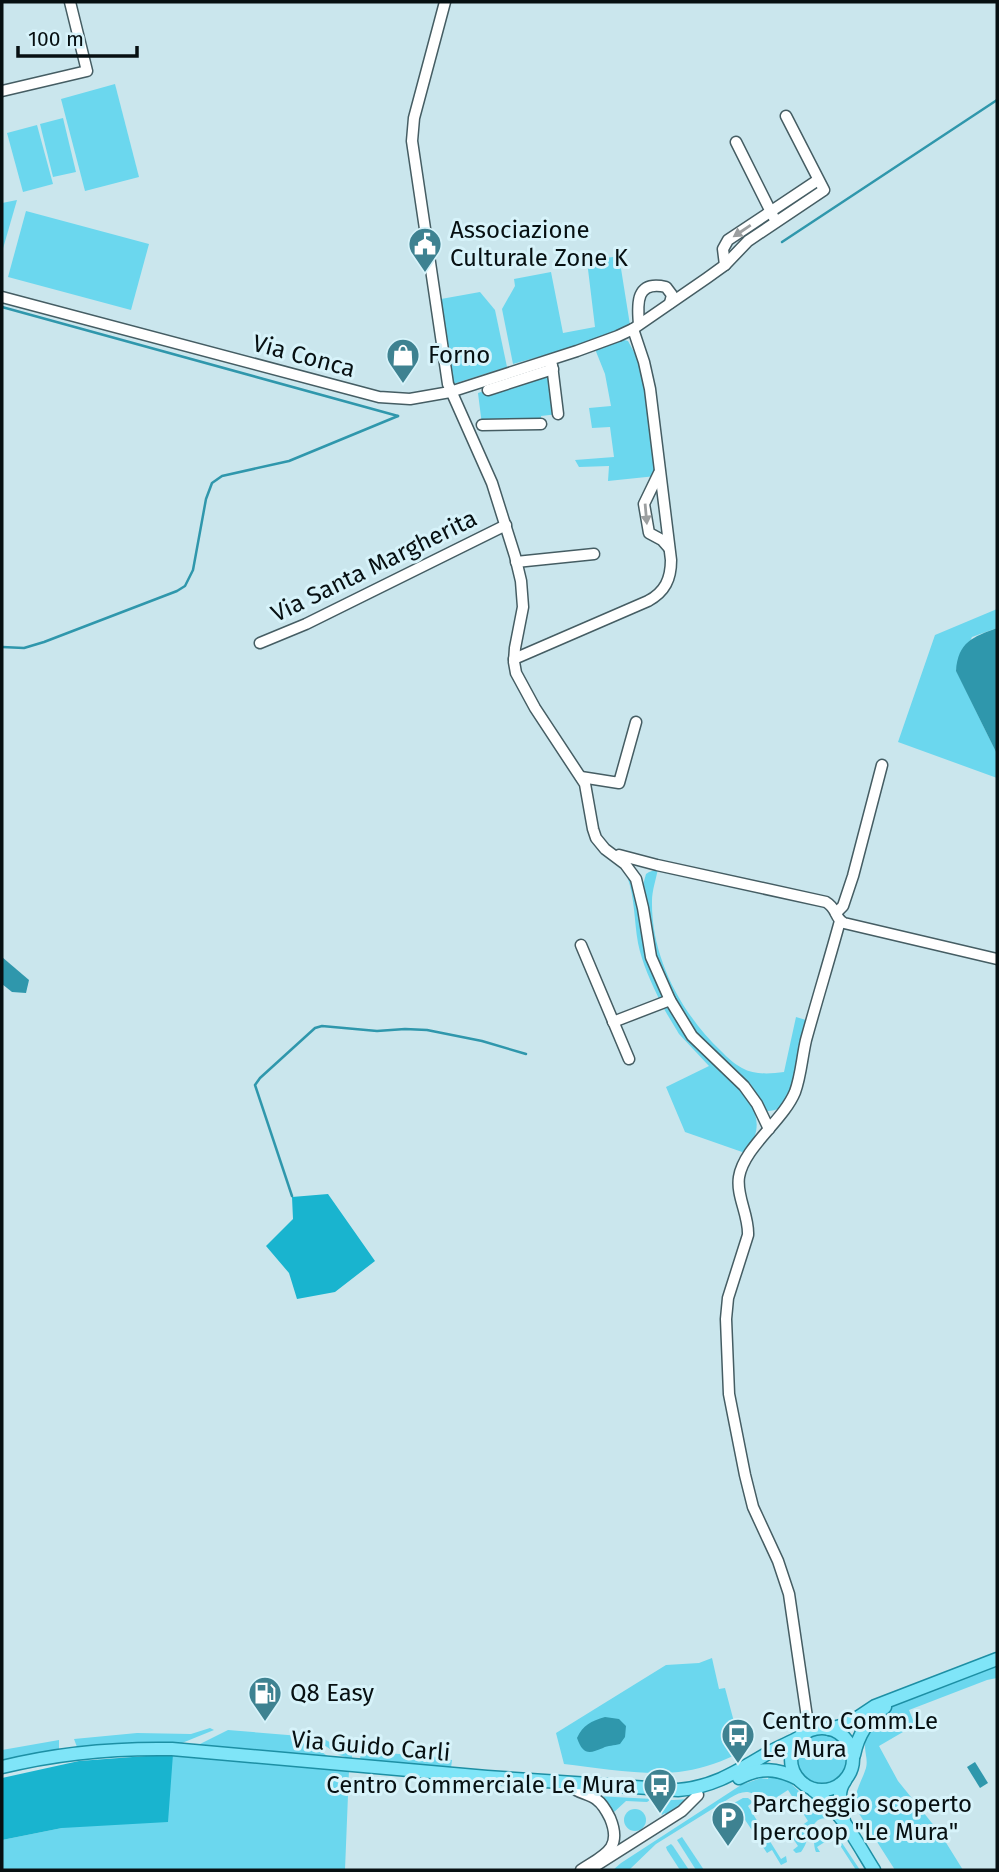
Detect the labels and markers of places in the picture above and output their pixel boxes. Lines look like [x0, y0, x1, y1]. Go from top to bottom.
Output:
place label: Associazione Culturale Zone K [450, 216, 629, 272]
public building icon: Associazione Culturale Zone K [406, 225, 444, 274]
shop icon: Forno [384, 336, 422, 385]
place label: Forno [428, 341, 490, 369]
fuel station icon: Q8 Easy [246, 1674, 284, 1723]
place label: Q8 Easy [290, 1679, 374, 1707]
place label: Centro Comm.Le Le Mura [762, 1707, 938, 1763]
bus stop icon: Centro Comm.Le Le Mura [719, 1716, 757, 1765]
bus stop icon: Centro Commerciale Le Mura [641, 1766, 679, 1815]
place label: Centro Commerciale Le Mura [326, 1771, 636, 1799]
place label: Parcheggio scoperto Ipercoop "Le Mura" [752, 1790, 972, 1846]
parking icon: Parcheggio scoperto Ipercoop "Le Mura" [709, 1799, 747, 1848]

